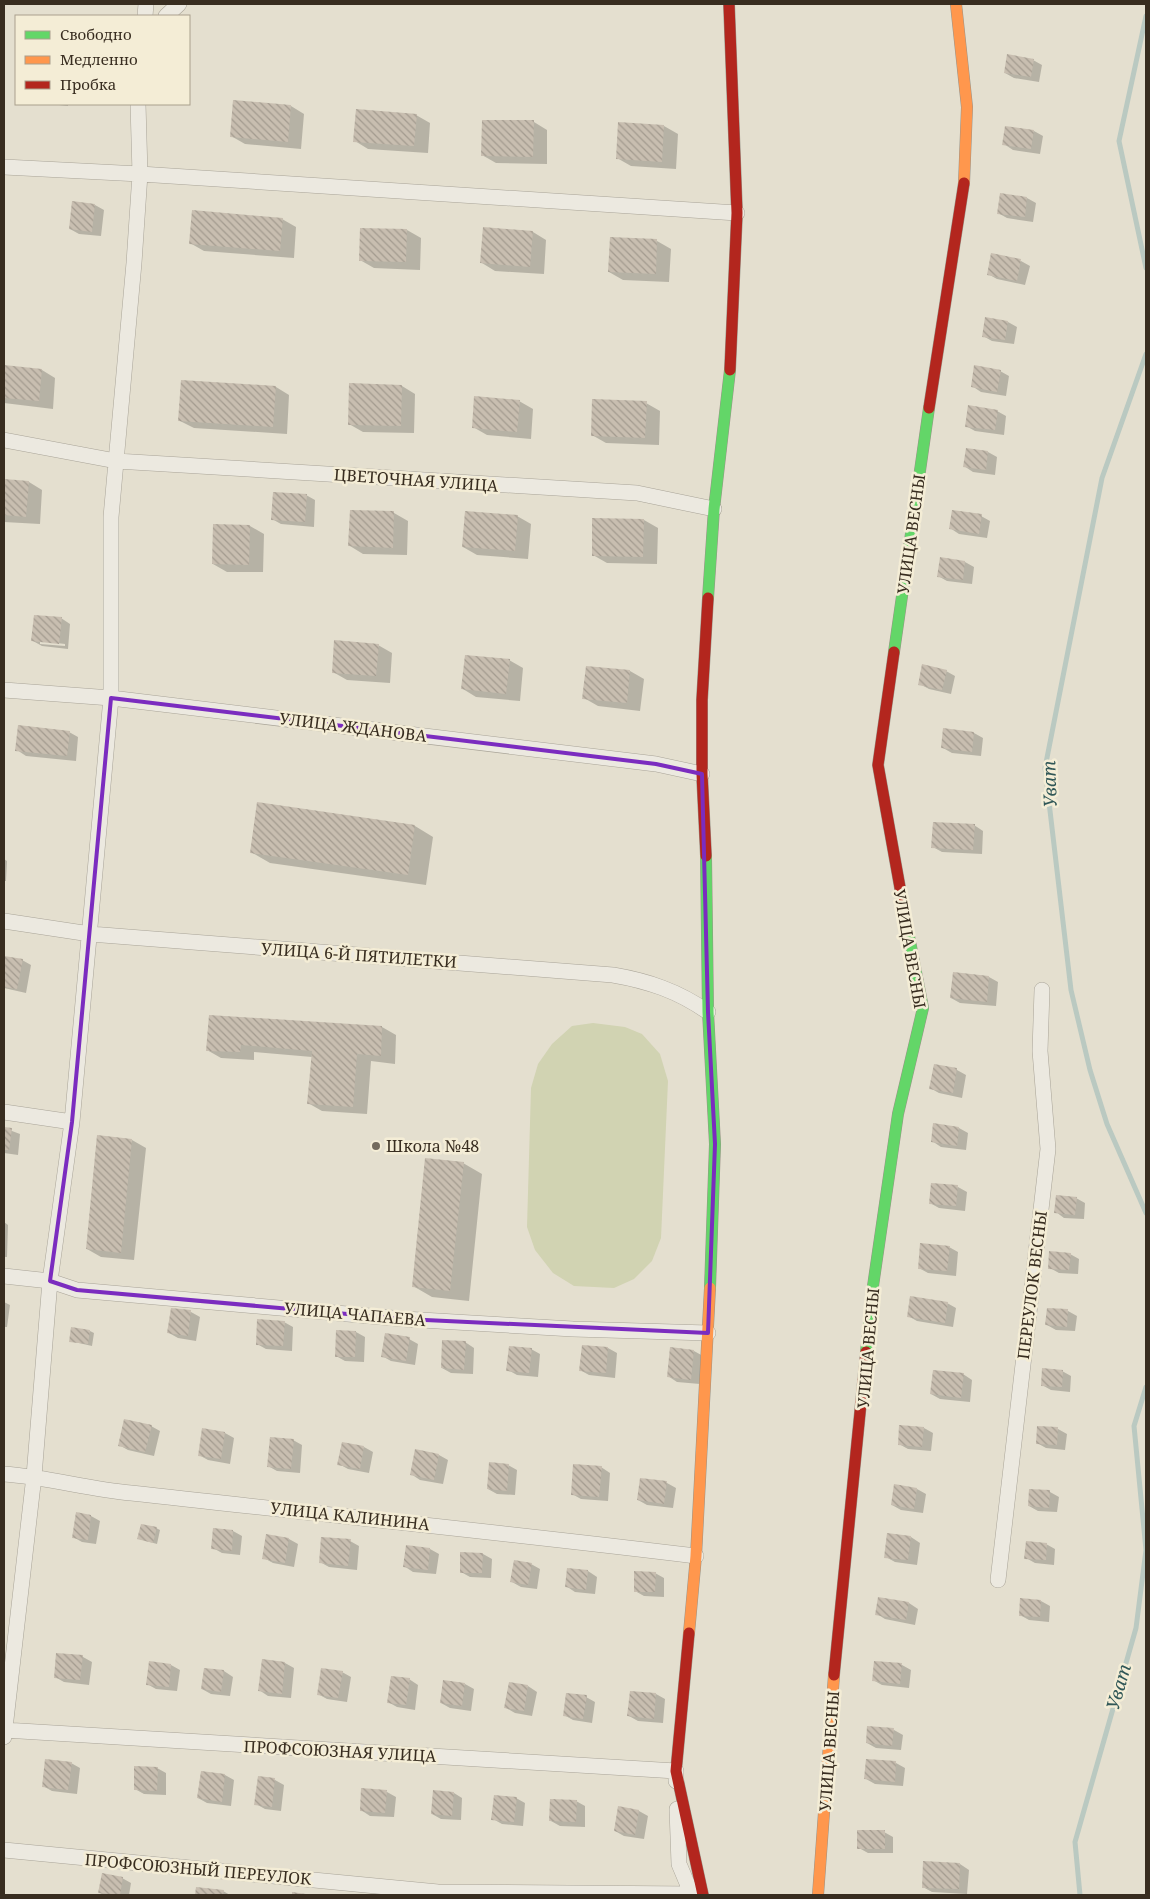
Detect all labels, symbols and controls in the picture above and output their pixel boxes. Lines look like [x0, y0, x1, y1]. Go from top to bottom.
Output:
legend [15, 15, 190, 105]
text: Свободно [60, 24, 132, 44]
text: Медленно [60, 49, 138, 69]
text: Пробка [60, 74, 116, 94]
street label: ЦВЕТОЧНАЯ УЛИЦА [333, 463, 500, 497]
street label: УЛИЦА ВЕСНЫ [892, 473, 930, 595]
street label: УЛИЦА ЖДАНОВА [278, 707, 429, 747]
water label: Уват [1036, 760, 1062, 808]
street label: УЛИЦА ВЕСНЫ [889, 888, 931, 1010]
street label: УЛИЦА 6-Й ПЯТИЛЕТКИ [261, 937, 458, 973]
place label: Школа №48 [386, 1135, 479, 1157]
marker: Школа №48 [370, 1140, 382, 1152]
street label: ПЕРЕУЛОК ВЕСНЫ [1012, 1209, 1052, 1361]
street label: УЛИЦА ВЕСНЫ [852, 1287, 884, 1409]
street label: УЛИЦА ЧАПАЕВА [283, 1297, 427, 1331]
street label: УЛИЦА КАЛИНИНА [269, 1497, 431, 1535]
water label: Уват [1100, 1661, 1136, 1712]
street label: УЛИЦА ВЕСНЫ [814, 1690, 844, 1812]
street label: ПРОФСОЮЗНАЯ УЛИЦА [243, 1735, 438, 1767]
street label: ПРОФСОЮЗНЫЙ ПЕРЕУЛОК [84, 1848, 313, 1890]

